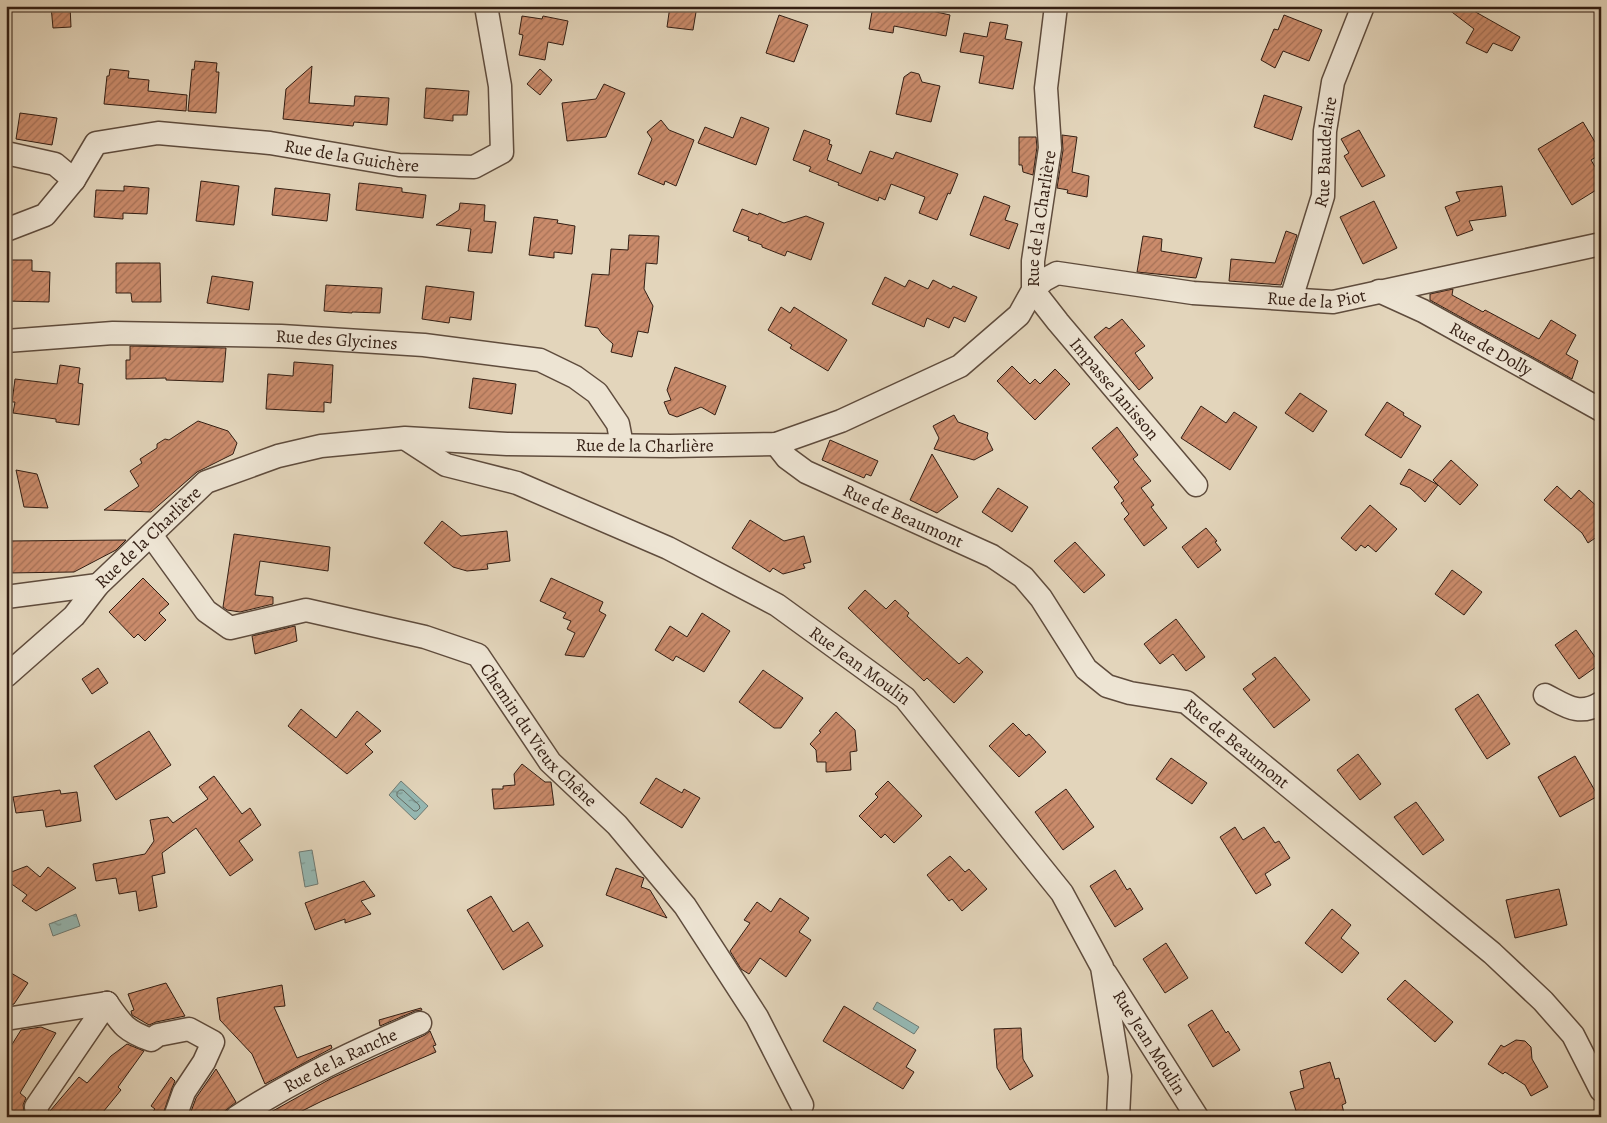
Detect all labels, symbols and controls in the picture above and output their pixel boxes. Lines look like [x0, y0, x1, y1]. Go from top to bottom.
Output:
street label: Rue Baudelaire [1308, 95, 1342, 210]
street label: Rue de la Guichère [282, 134, 419, 178]
street label: Rue de la Charlière [1021, 148, 1062, 287]
street label: Rue de la Piot [1266, 283, 1368, 314]
street label: Rue de Dolly [1445, 316, 1538, 382]
street label: Rue des Glycines [275, 324, 398, 355]
street label: Impasse Janisson [1064, 332, 1165, 445]
street label: Rue de la Charlière [575, 433, 714, 458]
street label: Rue de Beaumont [839, 478, 967, 554]
street label: Rue de la Charlière [90, 481, 206, 594]
street label: Rue Jean Moulin [804, 620, 916, 710]
street label: Chemin du Vieux Chêne [475, 658, 602, 812]
street label: Rue de Beaumont [1179, 693, 1295, 794]
street label: Rue Jean Moulin [1107, 985, 1192, 1099]
street label: Rue de la Ranche [279, 1022, 401, 1098]

